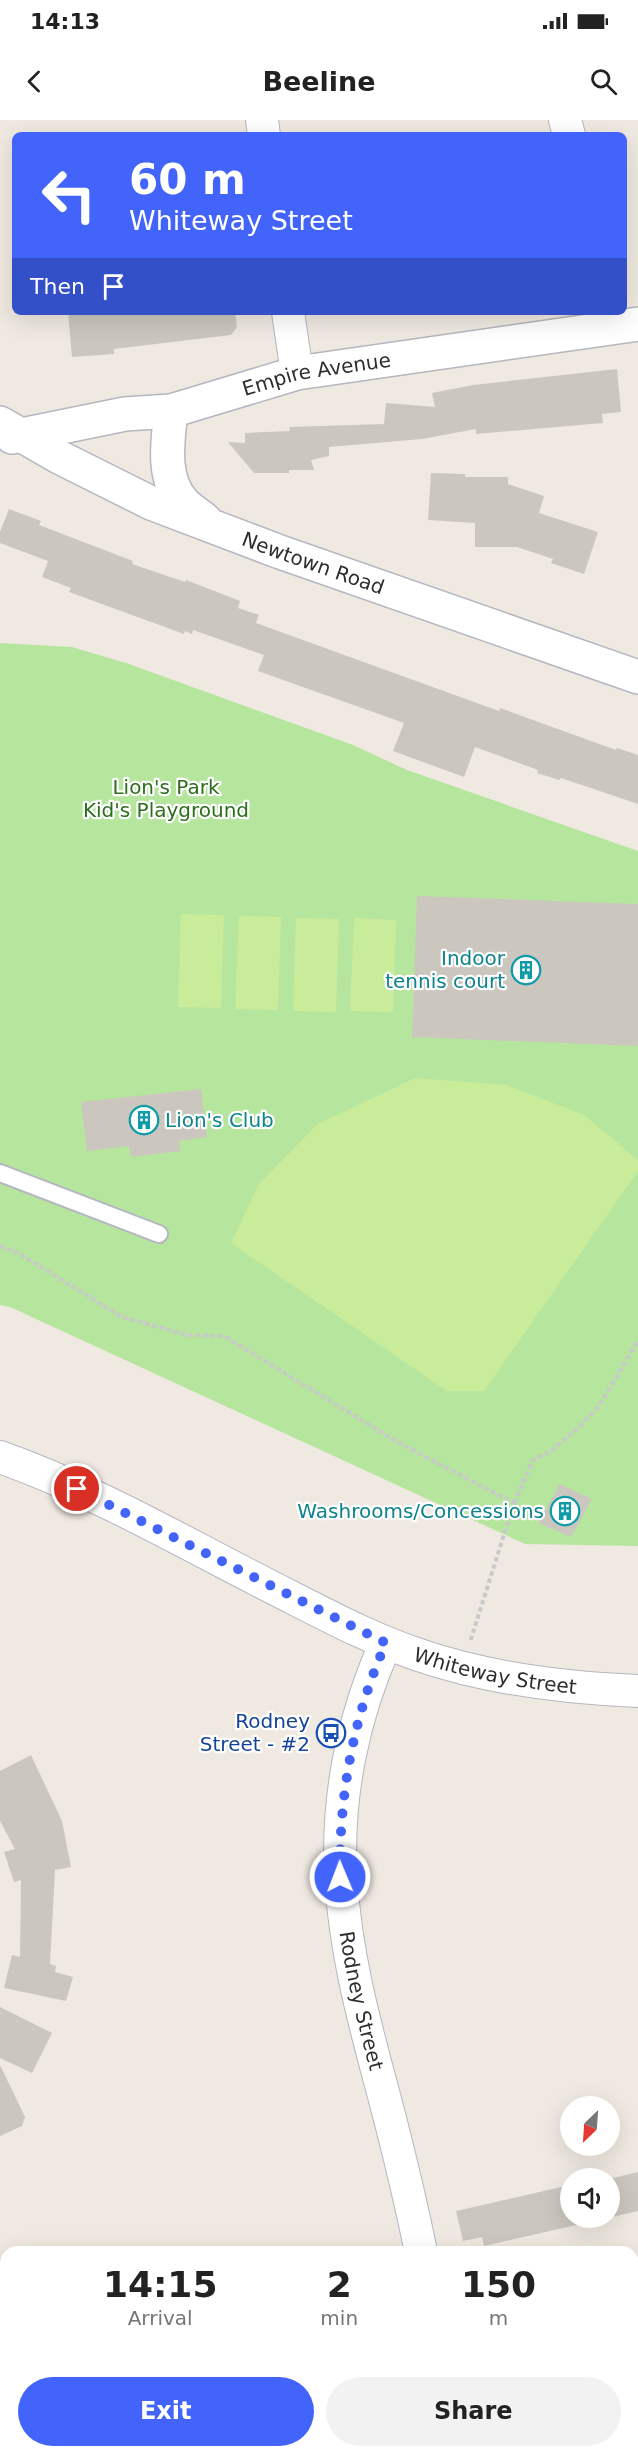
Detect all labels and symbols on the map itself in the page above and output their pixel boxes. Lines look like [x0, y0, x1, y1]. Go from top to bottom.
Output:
street label: Empire Avenue [239, 348, 392, 401]
street label: Newtown Road [239, 527, 388, 600]
park label: Lion's Park Kid's Playground [83, 775, 249, 822]
place label: Indoor tennis court [385, 946, 506, 993]
building icon: Indoor tennis court [510, 954, 542, 986]
building icon: Lion's Club [128, 1104, 160, 1136]
place label: Lion's Club [165, 1108, 274, 1132]
pin [51, 1463, 102, 1514]
building icon: Washrooms/Concessions [549, 1495, 581, 1527]
place label: Washrooms/Concessions [297, 1499, 544, 1523]
street label: Whiteway Street [411, 1642, 578, 1699]
place label: Rodney Street - #2 [200, 1709, 310, 1756]
bus stop icon: Rodney Street - #2 [315, 1717, 347, 1749]
position arrow [308, 1845, 372, 1909]
street label: Rodney Street [335, 1929, 389, 2073]
north arrow [560, 2096, 620, 2156]

